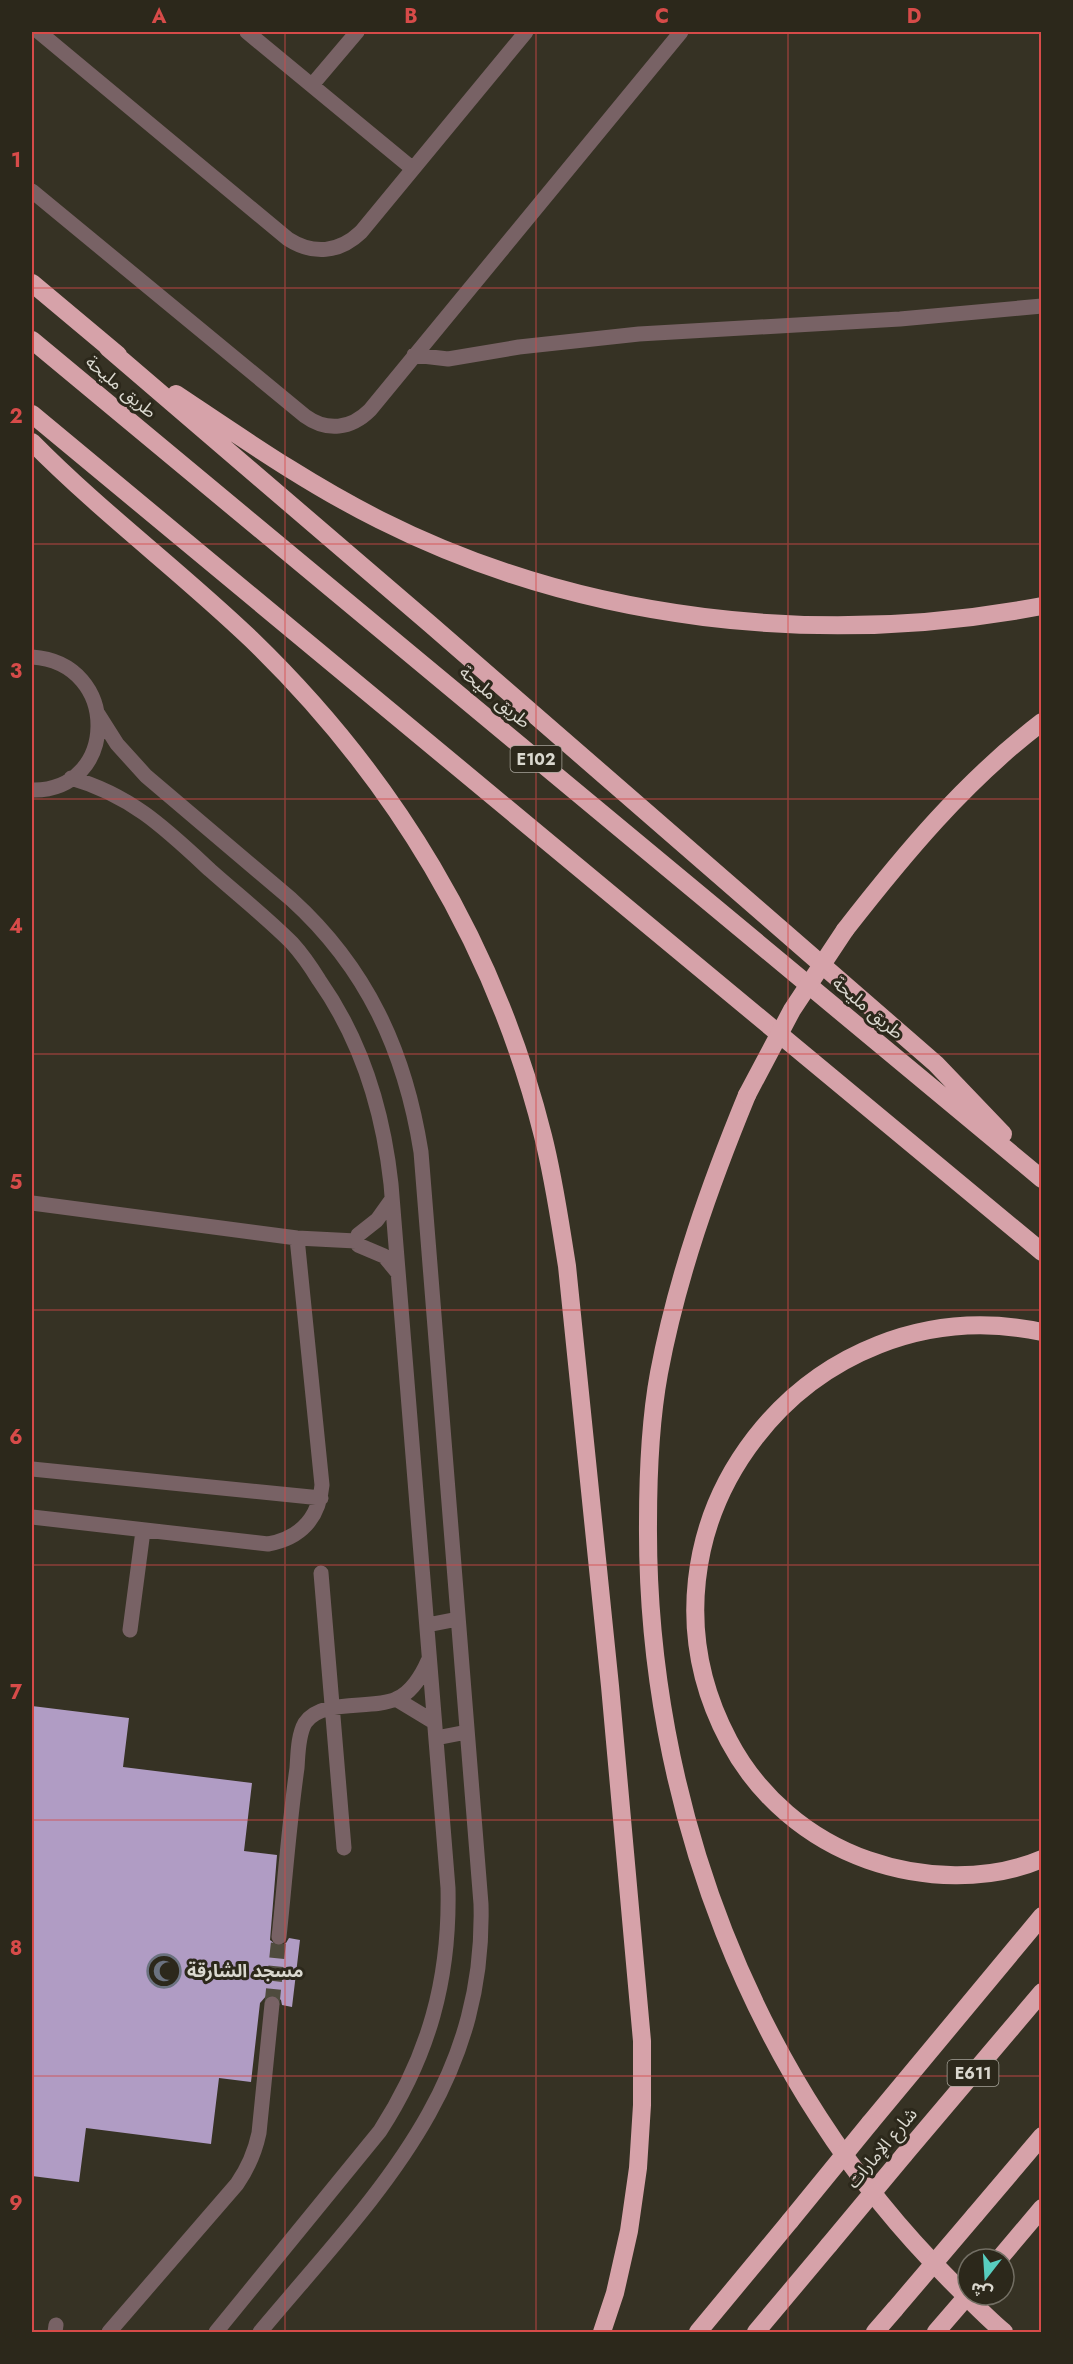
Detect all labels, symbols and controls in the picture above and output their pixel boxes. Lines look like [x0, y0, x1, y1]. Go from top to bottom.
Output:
text: A [151, 2, 167, 31]
text: B [404, 2, 418, 31]
text: C [655, 2, 669, 31]
text: D [907, 2, 921, 31]
text: 1 [11, 146, 21, 175]
street label: طريق مليحة [80, 349, 162, 425]
text: 2 [9, 402, 23, 431]
text: 3 [10, 657, 22, 686]
street label: طريق مليحة [454, 659, 536, 735]
road number: E102 [510, 746, 562, 772]
text: 4 [9, 912, 23, 941]
street label: طريق مليحة [827, 970, 909, 1046]
text: 5 [10, 1168, 23, 1197]
text: 6 [9, 1423, 23, 1452]
text: 7 [10, 1678, 23, 1707]
text: 8 [10, 1934, 22, 1963]
mosque icon: مسجد الشارقة [146, 1953, 182, 1989]
place label: مسجد الشارقة [187, 1958, 304, 1984]
road number: E611 [948, 2060, 998, 2086]
street label: شارع الإمارات [840, 2102, 924, 2195]
text: 9 [9, 2189, 23, 2218]
north arrow [956, 2247, 1016, 2307]
text: ش [968, 2277, 996, 2305]

